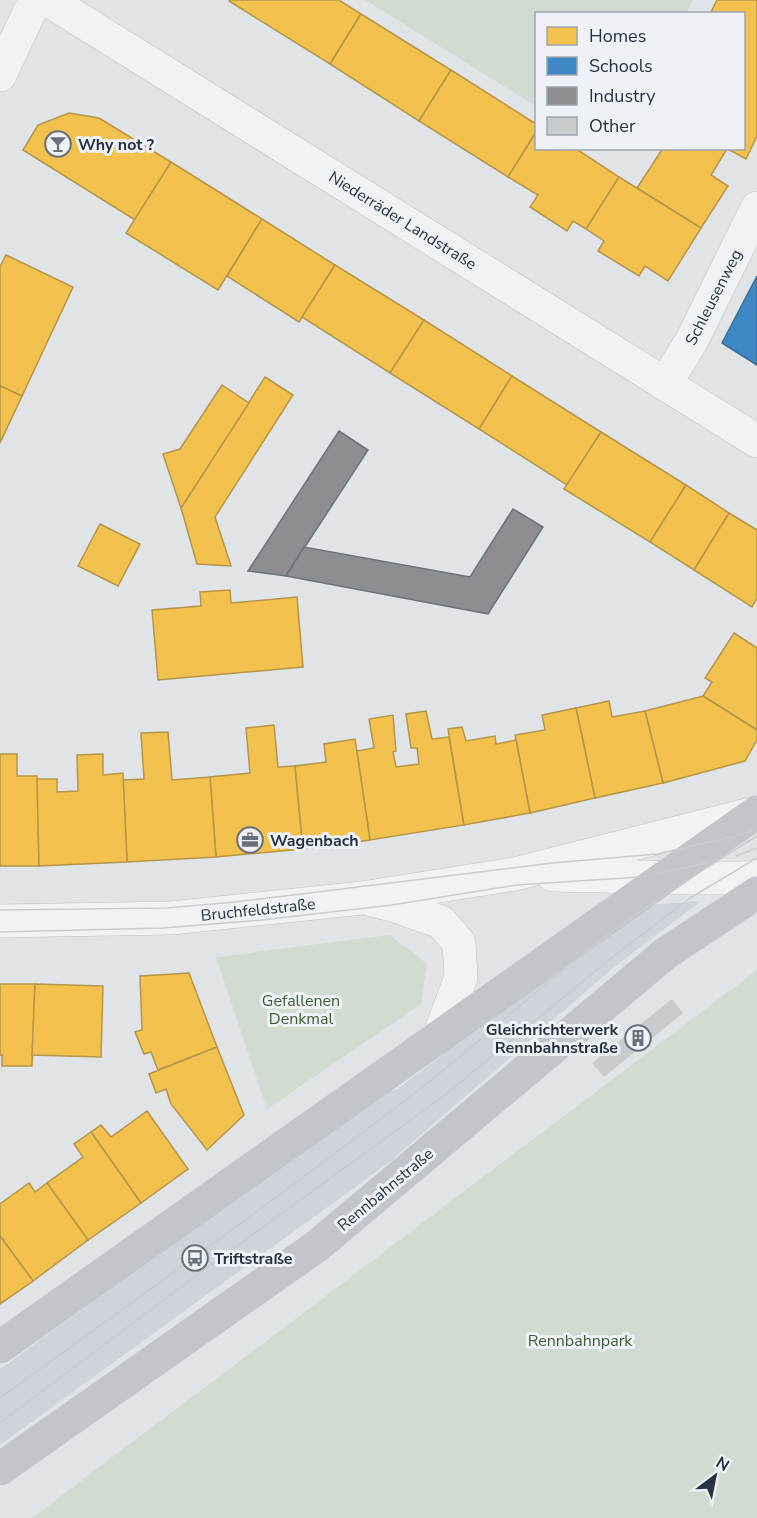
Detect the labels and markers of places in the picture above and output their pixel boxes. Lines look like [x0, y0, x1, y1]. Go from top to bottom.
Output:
bar icon: Why not ? [43, 129, 73, 159]
place label: Why not ? [78, 134, 155, 156]
office icon: Wagenbach [235, 825, 265, 855]
place label: Wagenbach [270, 830, 359, 852]
place label: Gleichrichterwerk Rennbahnstraße [486, 1019, 618, 1059]
building icon: Gleichrichterwerk Rennbahnstraße [623, 1023, 653, 1053]
bus stop icon: Triftstraße [180, 1243, 210, 1273]
place label: Triftstraße [214, 1248, 293, 1270]

